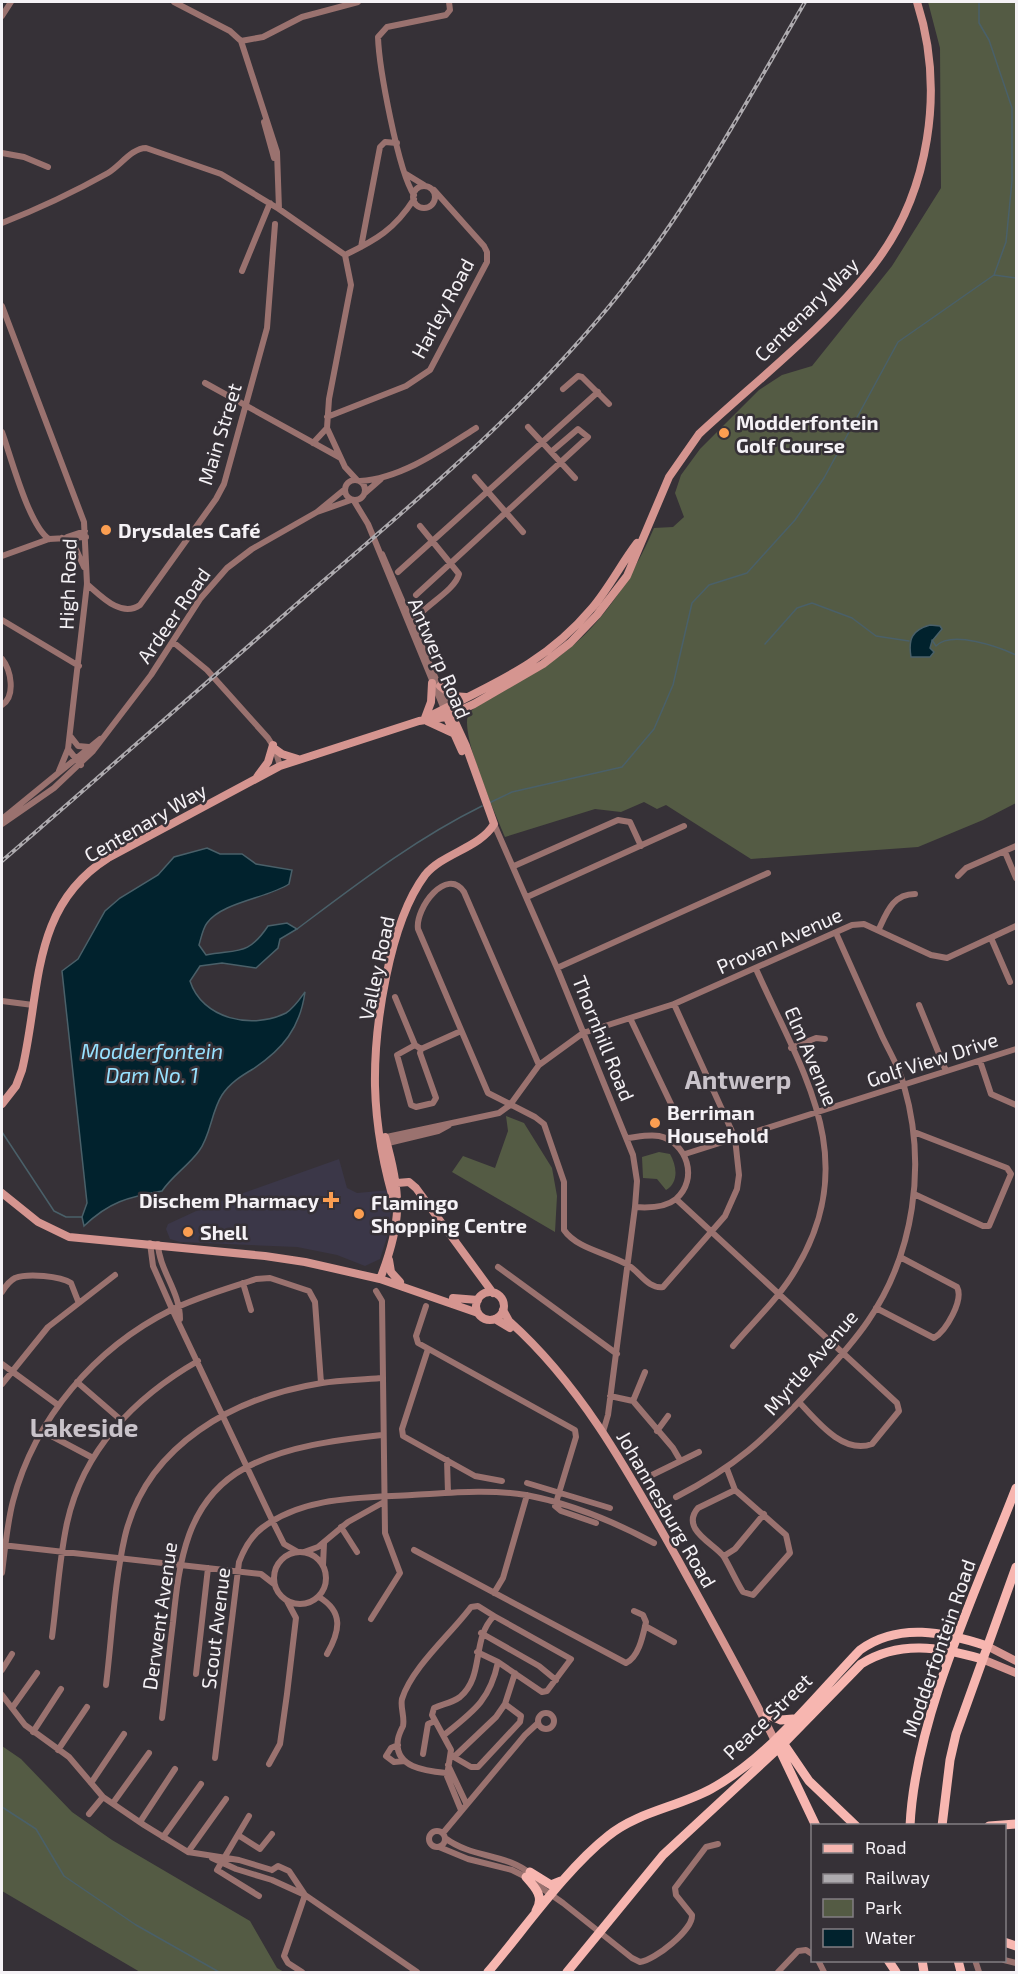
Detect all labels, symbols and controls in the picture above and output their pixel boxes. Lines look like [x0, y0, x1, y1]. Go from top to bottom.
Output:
street label: Centenary Way [749, 252, 863, 366]
street label: Harley Road [406, 254, 478, 362]
street label: Main Street [192, 380, 246, 488]
place label: Modderfontein Golf Course [736, 410, 879, 457]
marker: Modderfontein Golf Course [717, 426, 731, 440]
place label: Drysdales Café [118, 518, 261, 543]
marker: Drysdales Café [99, 523, 113, 537]
street label: High Road [53, 538, 81, 630]
street label: Ardeer Road [131, 563, 215, 667]
street label: Antwerp Road [404, 594, 476, 722]
street label: Centenary Way [80, 777, 211, 867]
street label: Provan Avenue [712, 902, 846, 978]
street label: Valley Road [353, 914, 399, 1022]
street label: Thornhill Road [568, 972, 640, 1104]
street label: Elm Avenue [780, 1003, 844, 1109]
street label: Golf View Drive [863, 1026, 1001, 1092]
water label: Modderfontein Dam No. 1 [81, 1038, 223, 1087]
district label: Antwerp [685, 1063, 791, 1094]
place label: Berriman Household [667, 1100, 769, 1147]
marker: Berriman Household [648, 1116, 662, 1130]
place label: Dischem Pharmacy [139, 1188, 320, 1213]
place label: Flamingo Shopping Centre [371, 1190, 527, 1237]
marker: Dischem Pharmacy [324, 1193, 338, 1207]
marker: Flamingo Shopping Centre [352, 1207, 366, 1221]
place label: Shell [200, 1220, 249, 1244]
marker: Shell [181, 1225, 195, 1239]
street label: Myrtle Avenue [758, 1305, 862, 1419]
district label: Lakeside [30, 1411, 138, 1442]
street label: Johannesburg Road [612, 1426, 722, 1592]
street label: Derwent Avenue [137, 1540, 181, 1692]
street label: Modderfontein Road [896, 1556, 980, 1740]
street label: Scout Avenue [196, 1566, 234, 1690]
street label: Peace Street [718, 1668, 817, 1764]
legend [811, 1824, 1006, 1962]
text: Road [865, 1836, 906, 1858]
text: Railway [865, 1866, 930, 1888]
text: Park [865, 1896, 902, 1918]
text: Water [865, 1926, 915, 1948]

